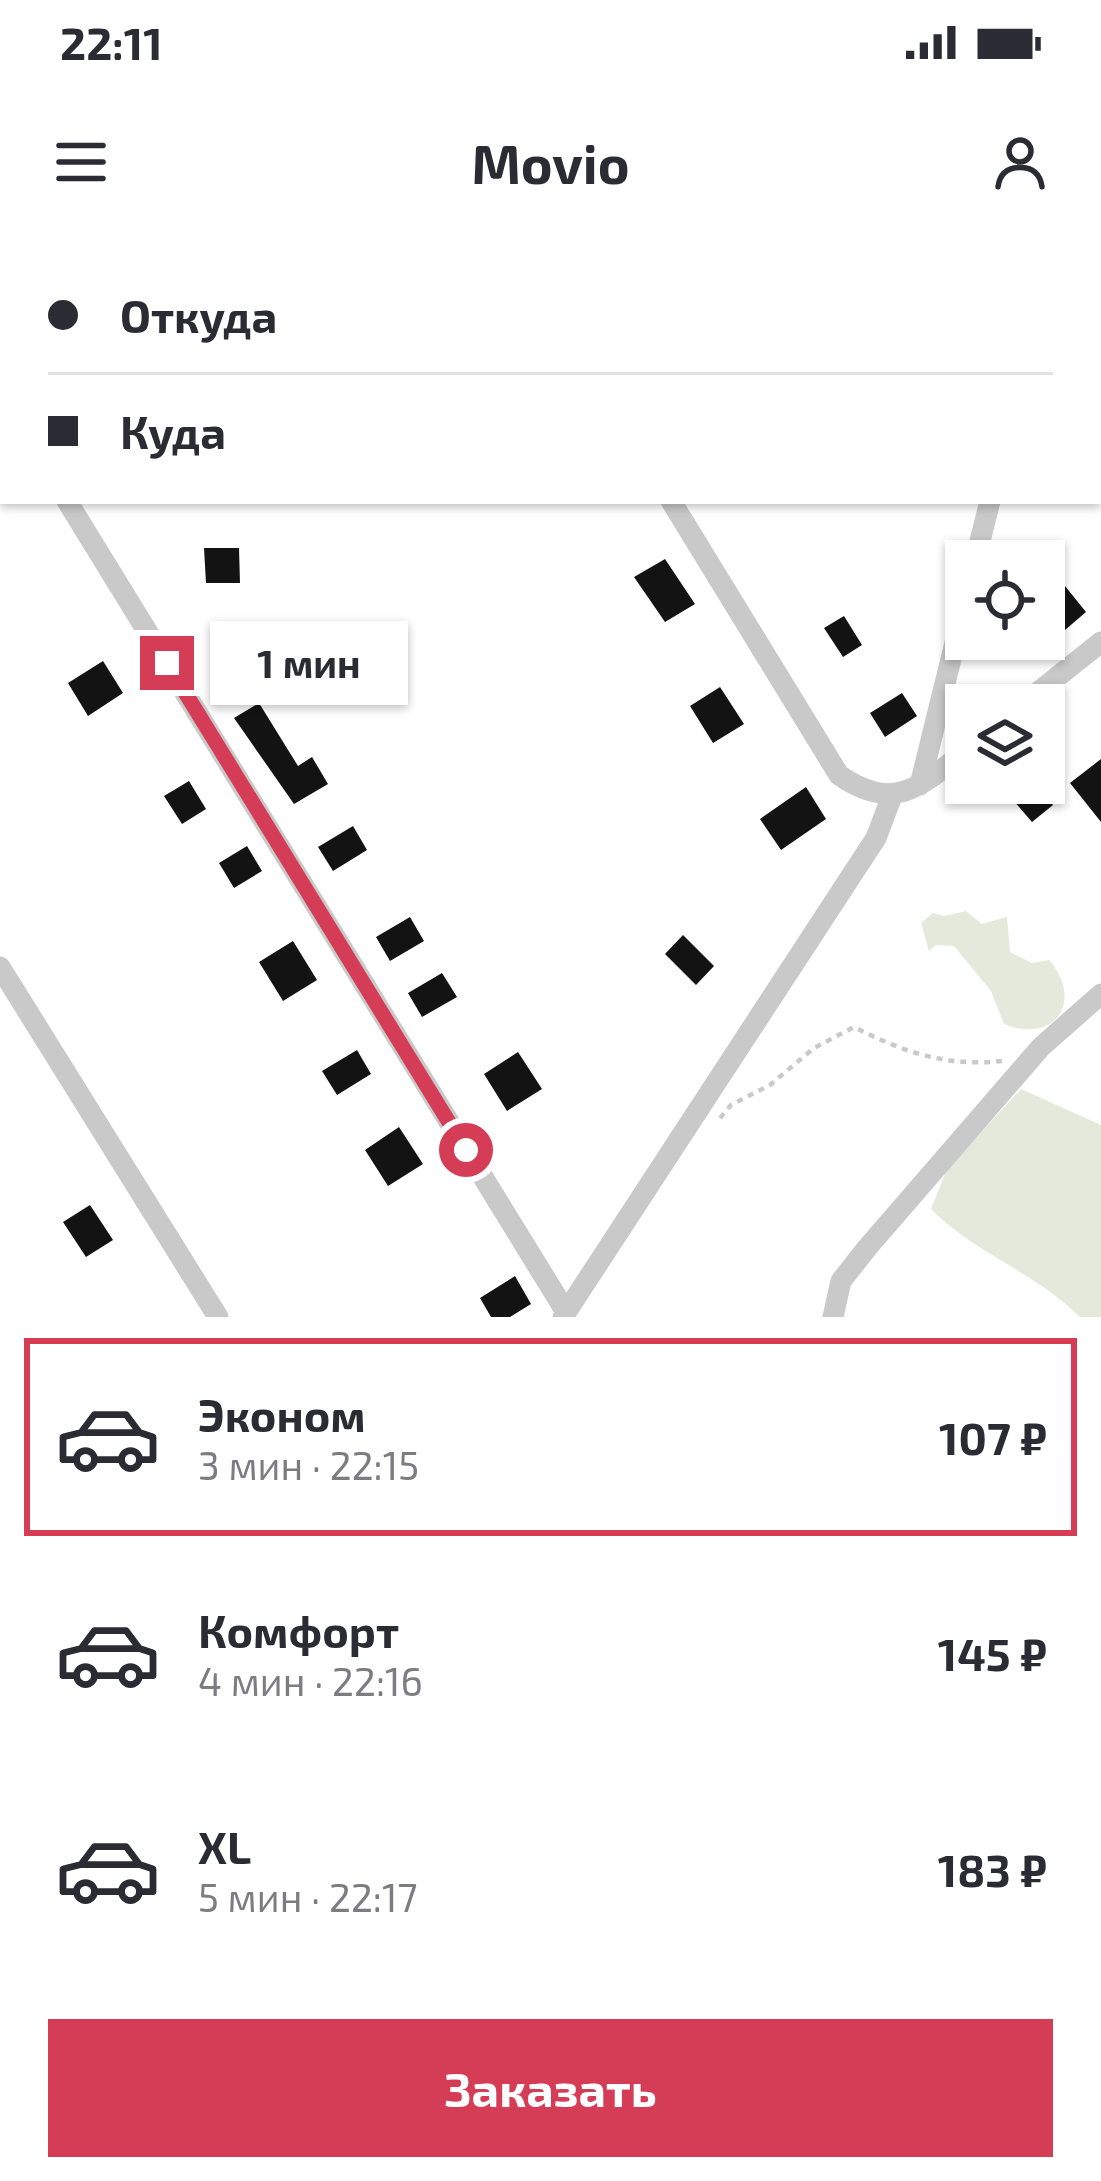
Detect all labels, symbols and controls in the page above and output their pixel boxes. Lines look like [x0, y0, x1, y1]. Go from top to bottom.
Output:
text: 22:11 [60, 15, 163, 69]
icon: menu [48, 129, 114, 195]
icon: person [987, 129, 1053, 195]
text: Movio [471, 130, 630, 195]
text: Откуда [120, 288, 277, 342]
text: Куда [120, 404, 226, 458]
map controls [945, 540, 1065, 804]
button: locate [945, 540, 1065, 660]
callout: 1 мин [209, 621, 407, 705]
route end [140, 636, 194, 690]
text: 1 мин [257, 639, 361, 686]
button: layers [945, 684, 1065, 804]
route start [439, 1123, 493, 1177]
icon: car [54, 1383, 162, 1491]
text: Эконом [198, 1387, 366, 1441]
text: 107 ₽ [939, 1410, 1047, 1464]
text: 3 мин · 22:15 [198, 1441, 419, 1488]
icon: car [54, 1599, 162, 1707]
text: Комфорт [198, 1603, 399, 1657]
text: 145 ₽ [938, 1626, 1047, 1680]
text: 4 мин · 22:16 [198, 1657, 423, 1704]
icon: car [54, 1815, 162, 1923]
text: XL [198, 1819, 251, 1873]
text: 183 ₽ [938, 1842, 1047, 1896]
text: 5 мин · 22:17 [198, 1873, 418, 1920]
button: Заказать [48, 2019, 1053, 2157]

